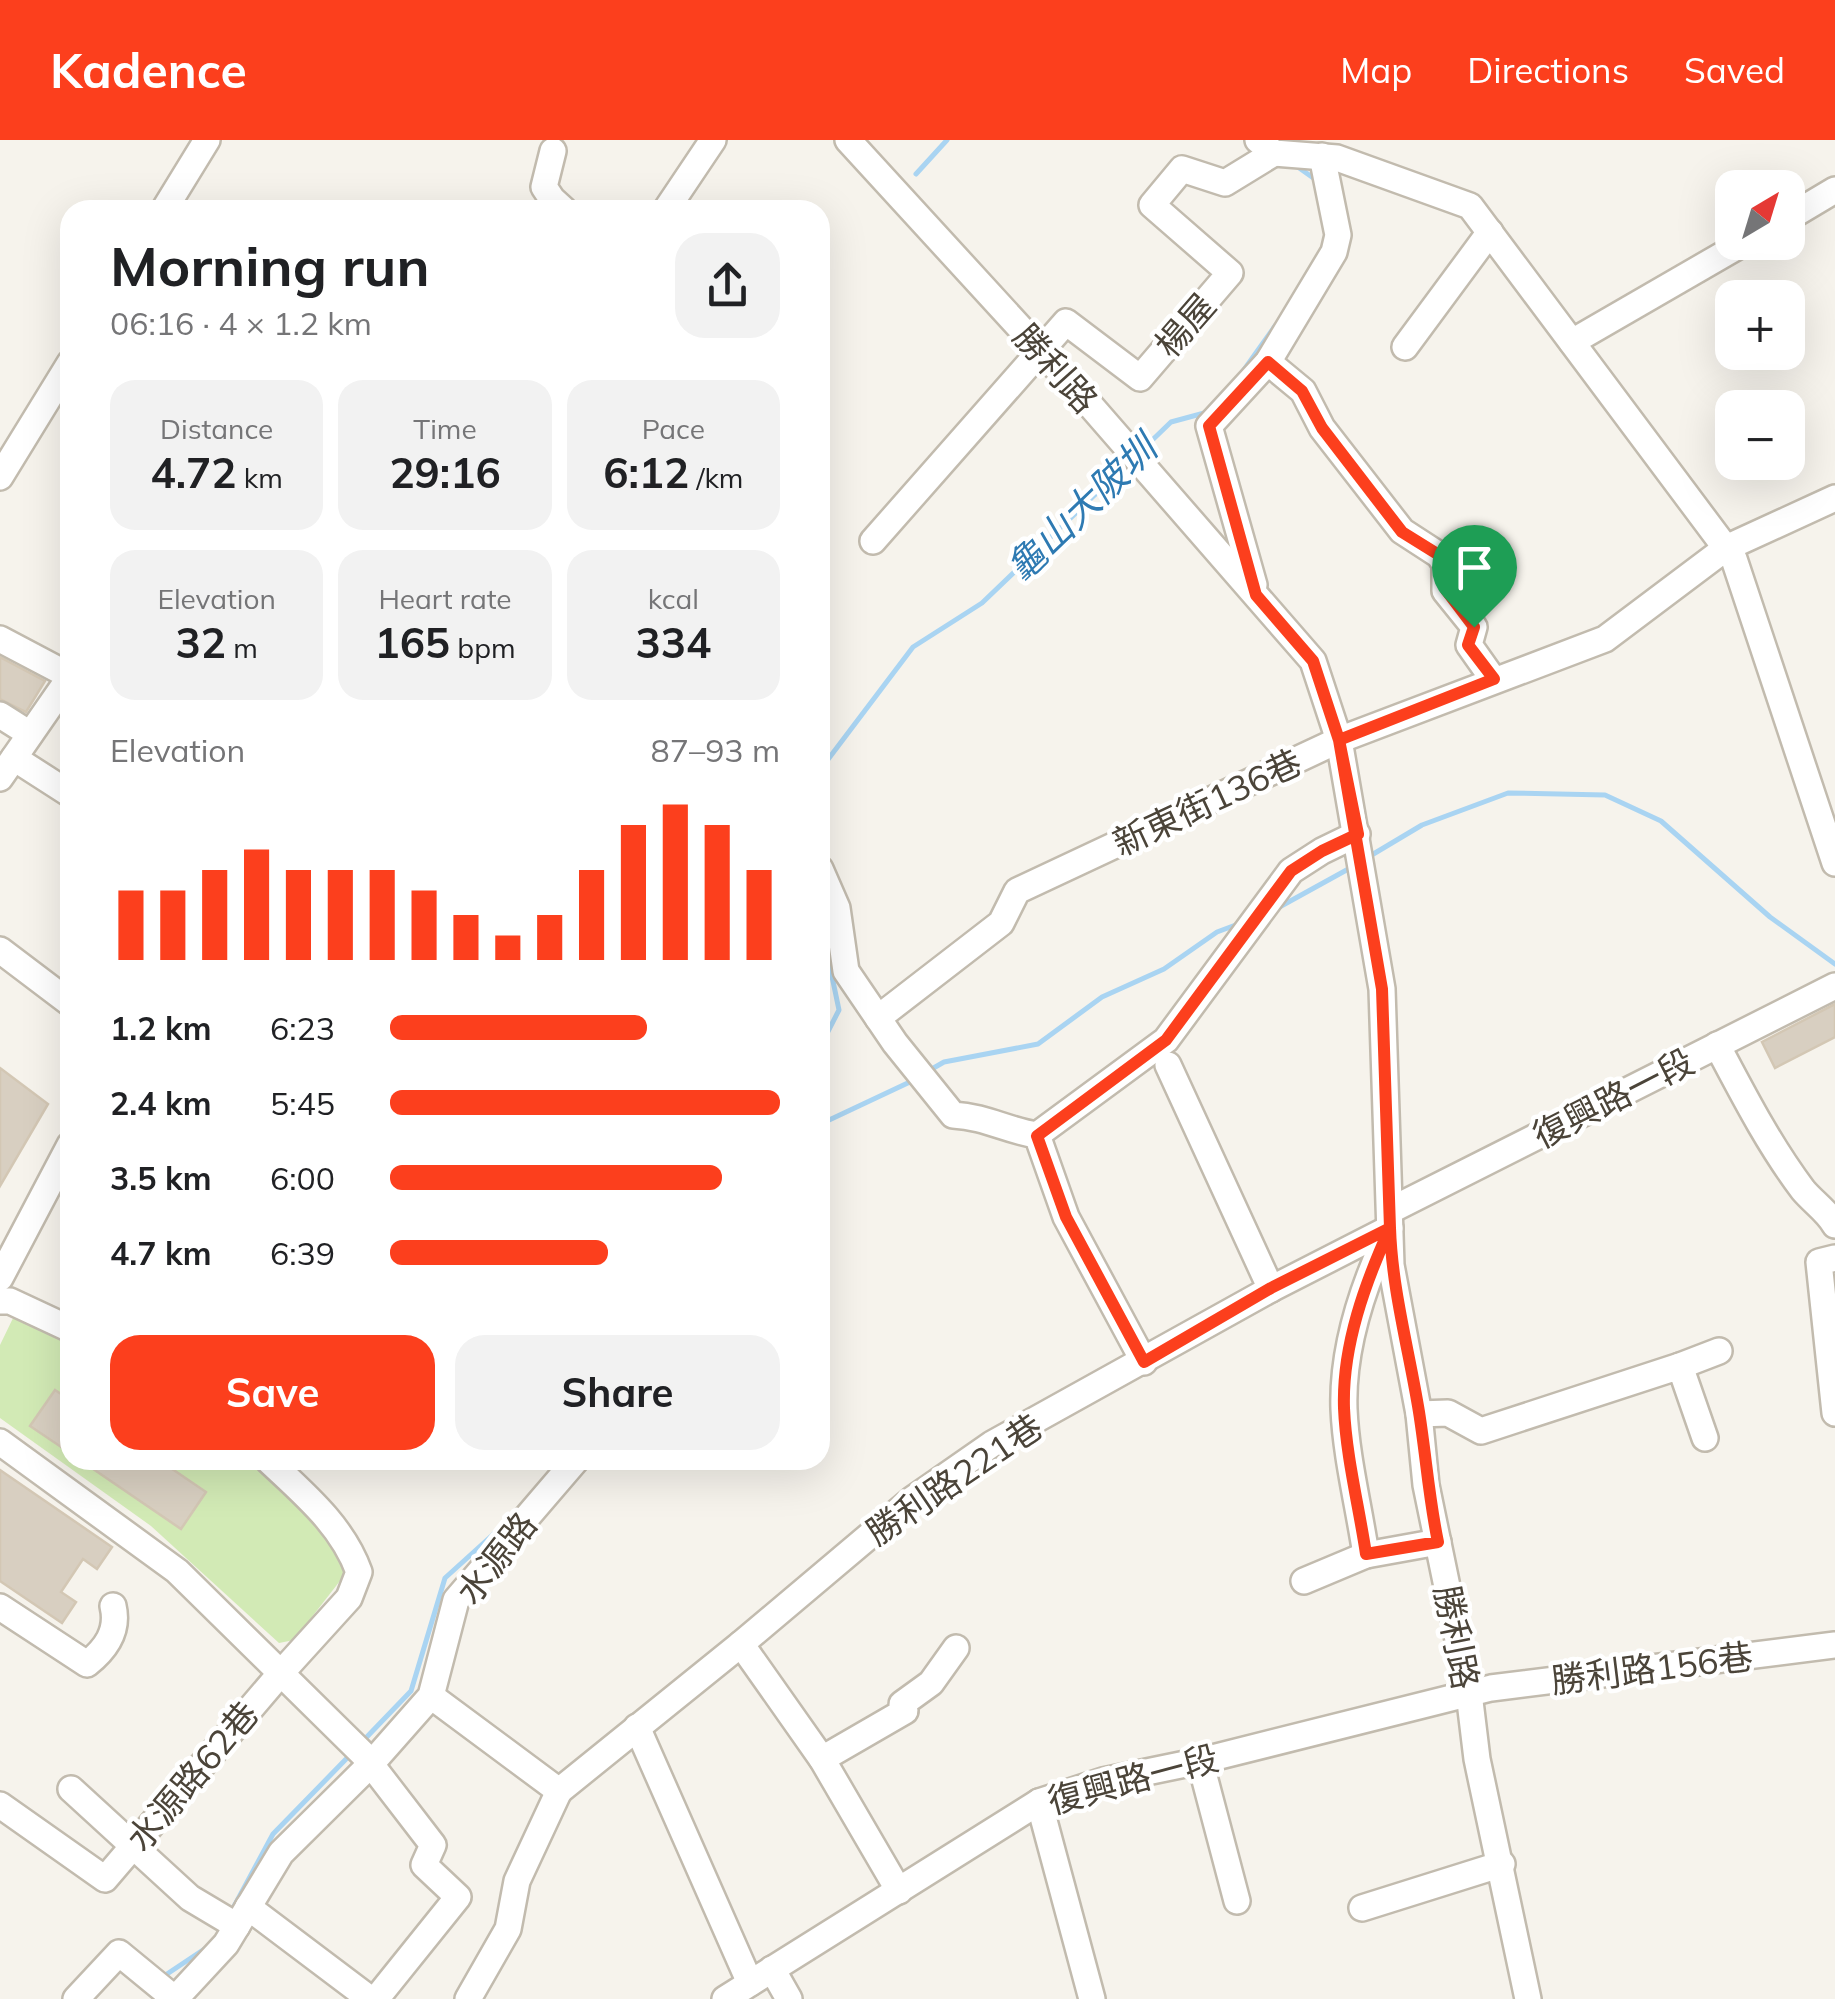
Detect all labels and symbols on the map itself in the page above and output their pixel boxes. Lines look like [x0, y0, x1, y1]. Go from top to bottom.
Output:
north arrow [1715, 170, 1805, 260]
street label: 楊屋 [1145, 284, 1225, 366]
street label: 勝利路 [1005, 314, 1107, 422]
water label: 龜山大陂圳 [996, 421, 1170, 591]
pin [1432, 525, 1517, 628]
street label: 新東街136巷 [1106, 739, 1308, 865]
street label: 復興路一段 [1525, 1039, 1701, 1157]
street label: 勝利路221巷 [858, 1404, 1050, 1554]
street label: 水源路 [446, 1503, 546, 1613]
street label: 勝利路 [1425, 1581, 1489, 1693]
street label: 勝利路156巷 [1549, 1634, 1755, 1702]
street label: 水源路62巷 [117, 1692, 267, 1860]
street label: 復興路一段 [1043, 1735, 1223, 1823]

